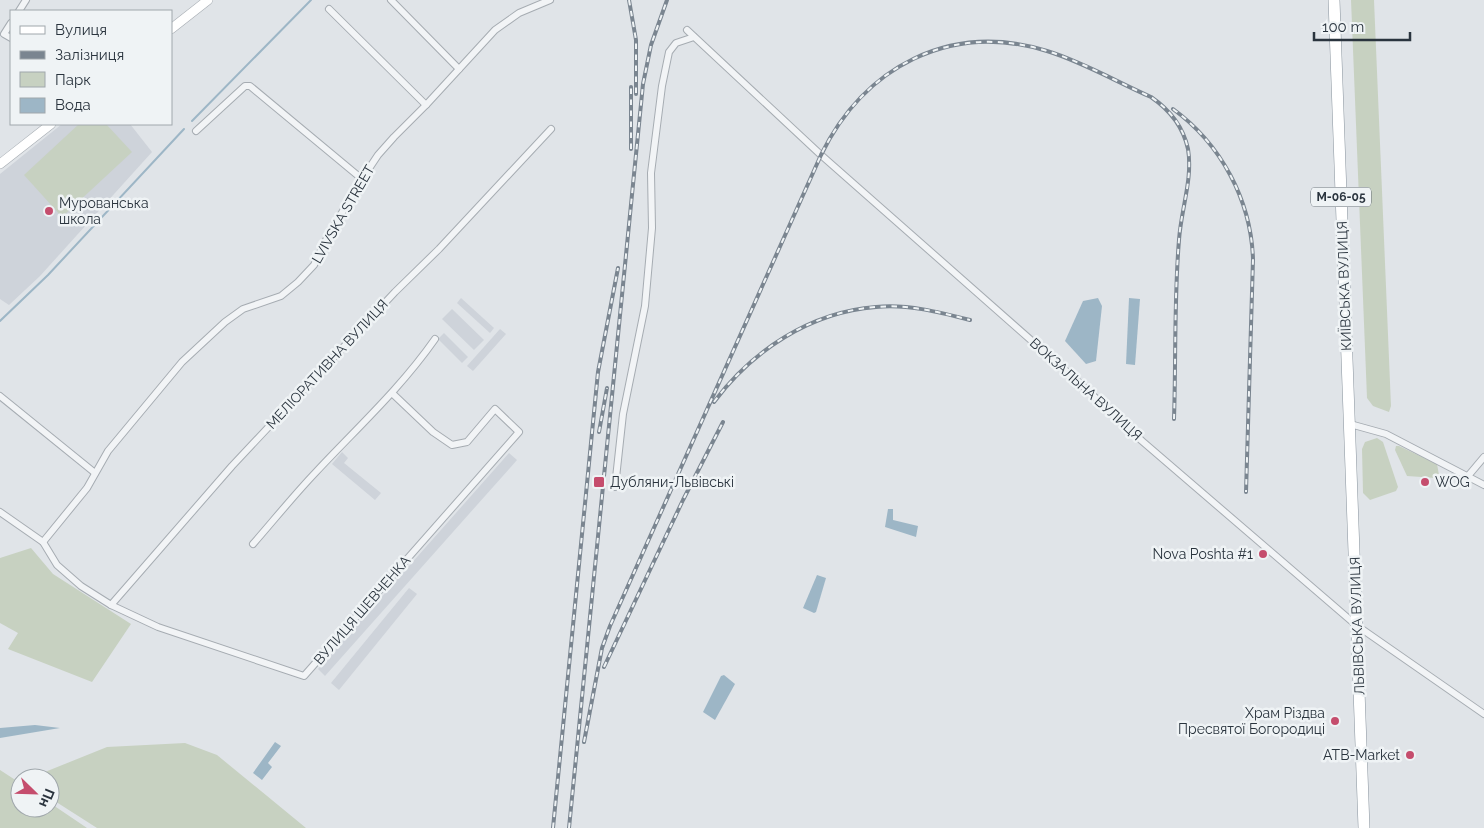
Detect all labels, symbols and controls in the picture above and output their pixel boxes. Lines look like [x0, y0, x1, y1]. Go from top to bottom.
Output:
legend [10, 10, 172, 125]
scale bar [1314, 10, 1410, 42]
text: 100 m [1322, 18, 1364, 36]
text: Вулиця [55, 21, 107, 39]
text: Залізниця [55, 46, 124, 64]
text: Парк [55, 71, 91, 89]
text: Вода [55, 96, 91, 114]
street label: LVIVSKA STREET [308, 162, 378, 266]
road number: М-06-05 [1311, 188, 1371, 206]
place label: Мурованська школа [59, 195, 149, 227]
marker: Мурованська школа [43, 205, 55, 217]
street label: КИЇВСЬКА ВУЛИЦЯ [1332, 221, 1354, 351]
street label: МЕЛІОРАТИВНА ВУЛИЦЯ [263, 296, 391, 432]
street label: ВОКЗАЛЬНА ВУЛИЦЯ [1027, 334, 1145, 444]
place label: Дубляни-Львівські [610, 474, 734, 490]
place label: WOG [1435, 474, 1470, 490]
marker: Дубляни-Львівські [592, 475, 606, 489]
marker: WOG [1419, 476, 1431, 488]
place label: Nova Poshta #1 [1153, 546, 1253, 562]
marker: Nova Poshta #1 [1257, 548, 1269, 560]
street label: ВУЛИЦЯ ШЕВЧЕНКА [310, 552, 414, 668]
street label: ЛЬВІВСЬКА ВУЛИЦЯ [1347, 557, 1367, 695]
place label: Храм Різдва Пресвятої Богородиці [1178, 705, 1325, 737]
marker: Храм Різдва Пресвятої Богородиці [1329, 715, 1341, 727]
place label: ATB-Market [1323, 747, 1400, 763]
marker: ATB-Market [1404, 749, 1416, 761]
north arrow [10, 768, 60, 818]
text: Пн [36, 786, 58, 810]

